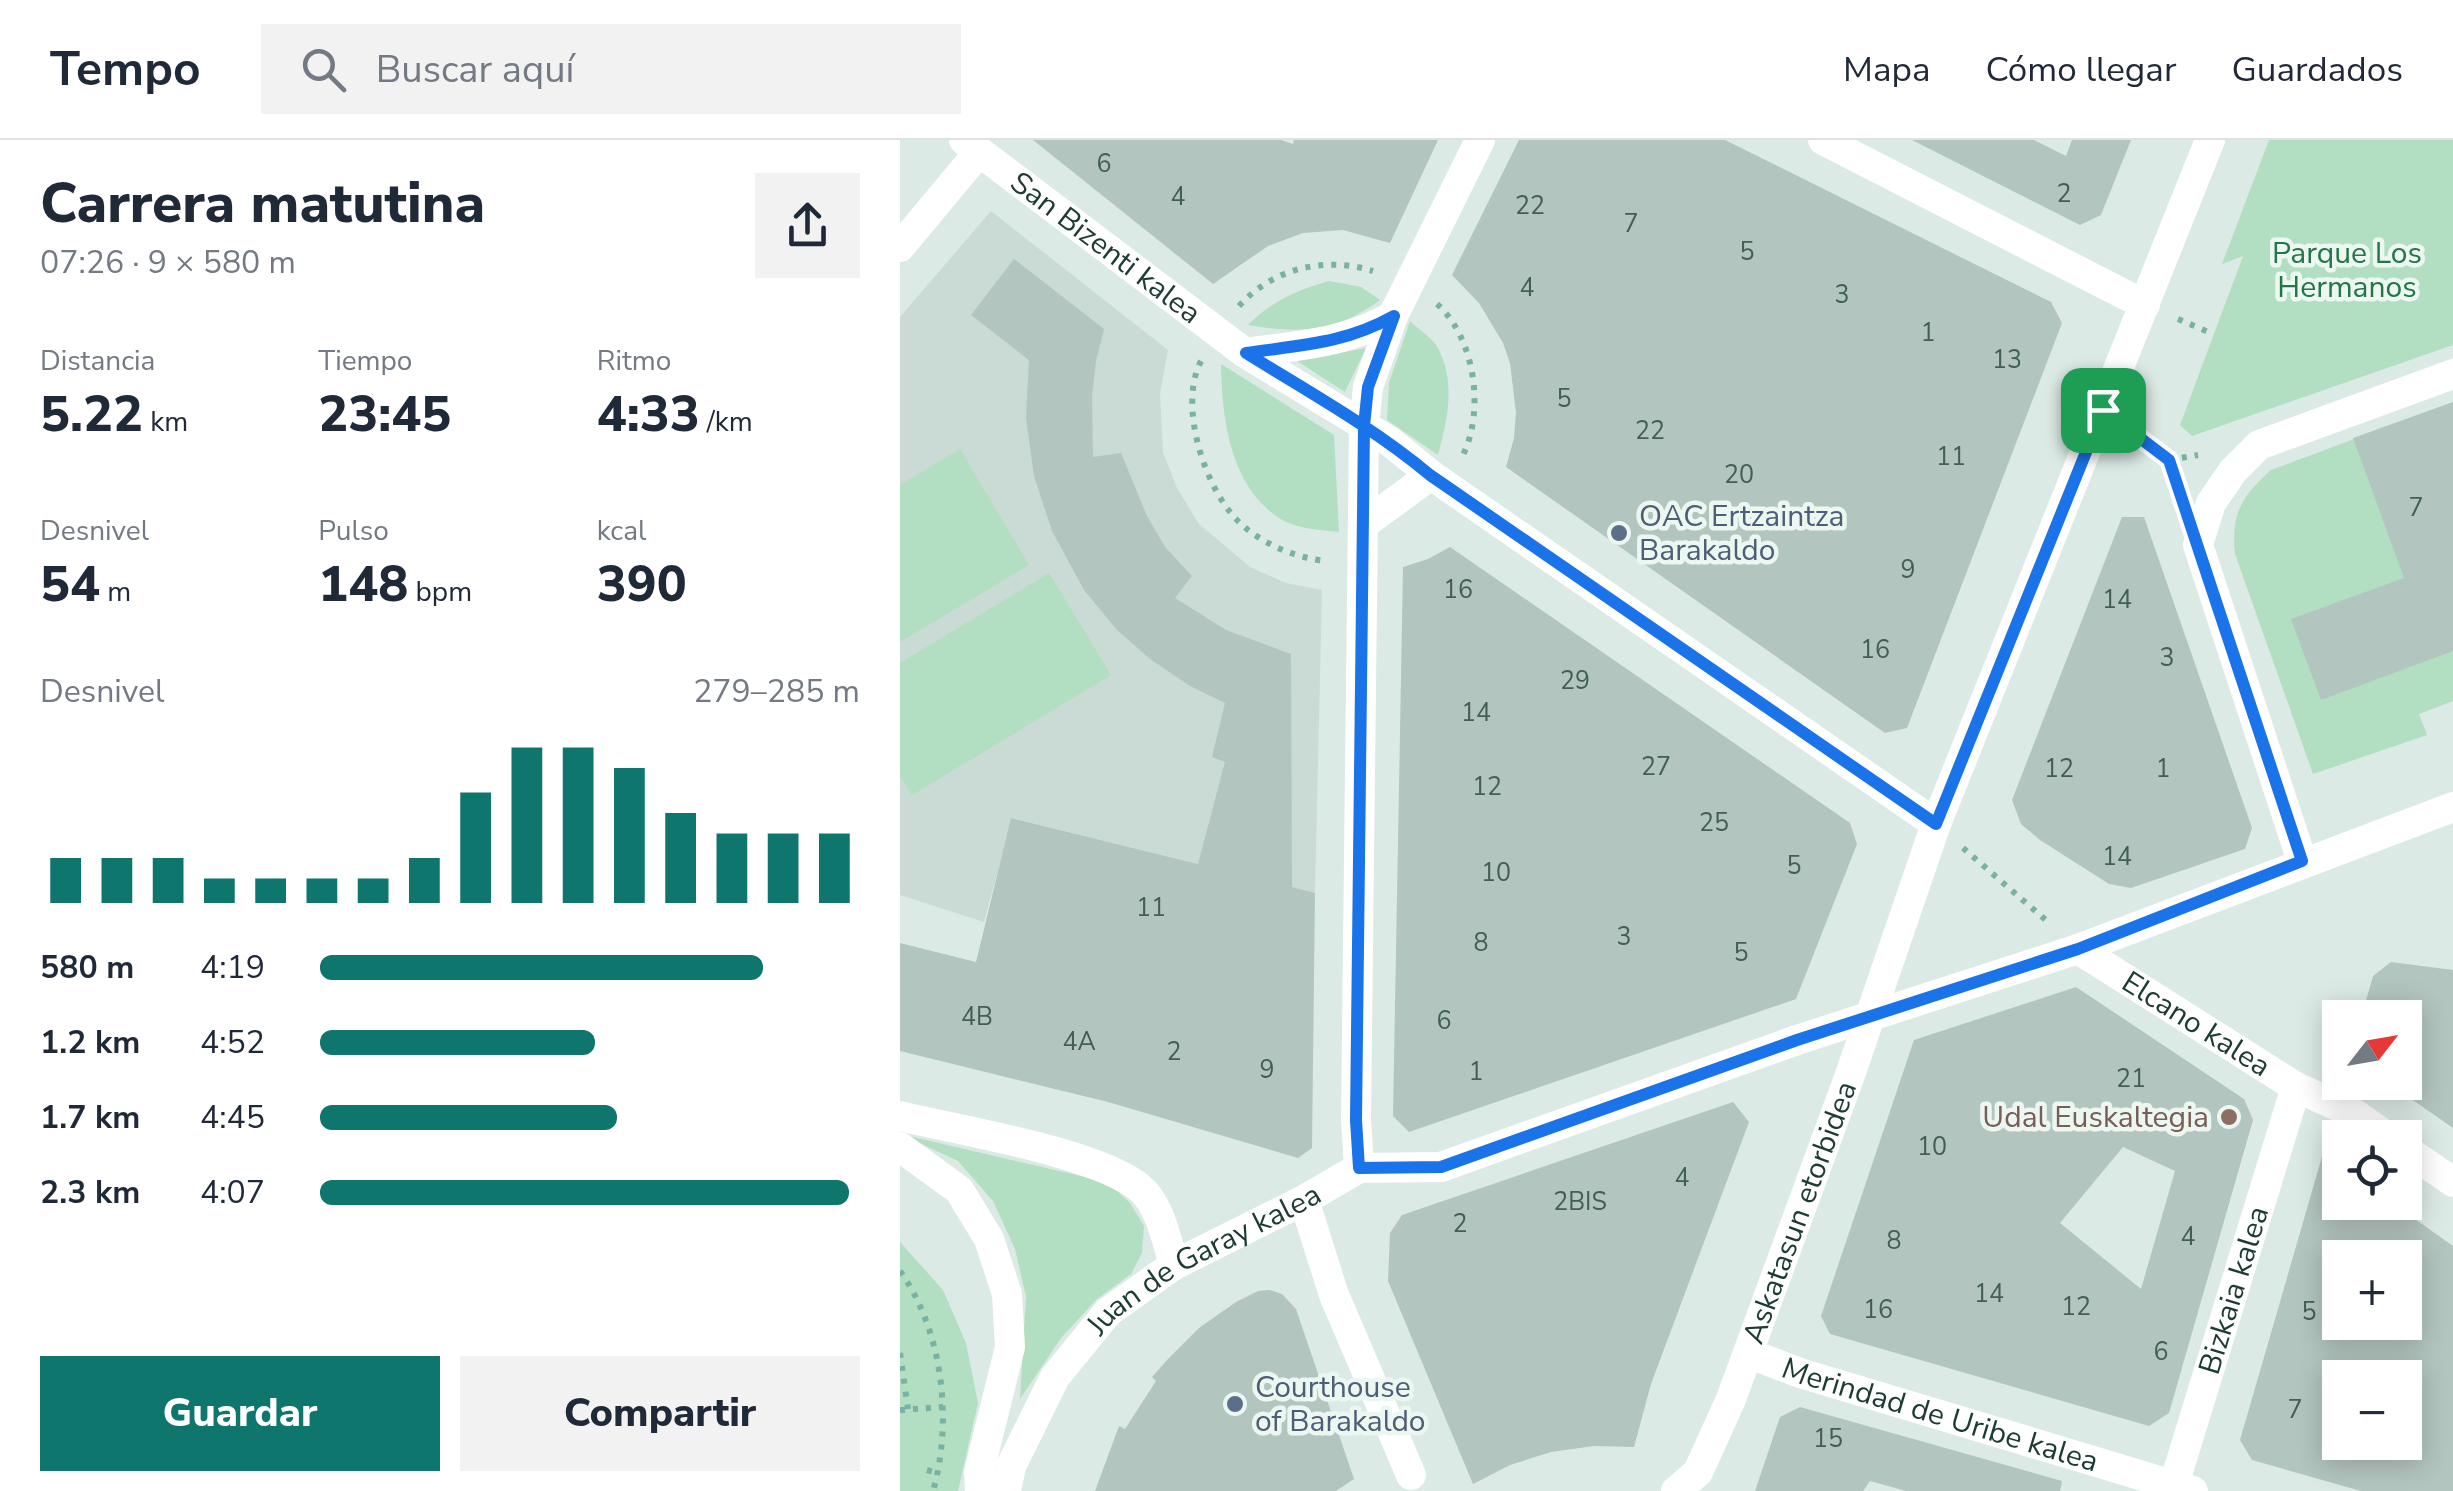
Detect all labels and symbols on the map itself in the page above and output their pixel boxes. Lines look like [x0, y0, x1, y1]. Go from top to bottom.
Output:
house number: 6 [1096, 147, 1112, 181]
street label: San Bizenti kalea [1002, 162, 1210, 333]
house number: 2 [2056, 177, 2072, 211]
house number: 4 [1170, 180, 1186, 214]
house number: 22 [1515, 189, 1545, 223]
house number: 7 [1623, 207, 1639, 241]
park label: Parque Los Hermanos [2272, 233, 2422, 308]
house number: 5 [1739, 235, 1755, 269]
house number: 4 [1519, 271, 1535, 305]
house number: 3 [1834, 278, 1850, 312]
house number: 1 [1920, 316, 1936, 350]
house number: 13 [1992, 343, 2022, 377]
pin [2061, 368, 2146, 453]
house number: 5 [1556, 382, 1572, 416]
house number: 22 [1635, 414, 1665, 448]
house number: 11 [1936, 440, 1966, 474]
house number: 20 [1724, 458, 1754, 492]
house number: 7 [2408, 491, 2424, 525]
place label: OAC Ertzaintza Barakaldo [1639, 496, 1844, 571]
marker: OAC Ertzaintza Barakaldo [1608, 522, 1630, 544]
house number: 9 [1900, 553, 1916, 587]
house number: 16 [1443, 573, 1473, 607]
house number: 14 [2102, 583, 2132, 617]
house number: 16 [1860, 633, 1890, 667]
house number: 3 [2159, 641, 2175, 675]
house number: 29 [1560, 664, 1590, 698]
house number: 14 [1461, 696, 1491, 730]
house number: 27 [1641, 750, 1671, 784]
house number: 12 [2044, 752, 2074, 786]
house number: 1 [2155, 752, 2171, 786]
house number: 12 [1472, 770, 1502, 804]
house number: 25 [1699, 806, 1729, 840]
house number: 14 [2102, 840, 2132, 874]
house number: 5 [1786, 849, 1802, 883]
house number: 10 [1481, 856, 1511, 890]
house number: 11 [1136, 891, 1166, 925]
house number: 3 [1616, 920, 1632, 954]
house number: 8 [1473, 926, 1489, 960]
house number: 5 [1733, 936, 1749, 970]
street label: Elcano kalea [2114, 961, 2279, 1086]
house number: 4B [961, 1000, 993, 1034]
north arrow [2322, 1000, 2422, 1100]
house number: 6 [1436, 1004, 1452, 1038]
house number: 4A [1062, 1025, 1096, 1059]
house number: 2 [1166, 1035, 1182, 1069]
house number: 9 [1259, 1053, 1275, 1087]
house number: 1 [1468, 1055, 1484, 1089]
house number: 21 [2116, 1062, 2146, 1096]
street label: Askatasun etorbidea [1733, 1075, 1867, 1349]
place label: Udal Euskaltegia [1982, 1097, 2209, 1138]
marker: Udal Euskaltegia [2218, 1106, 2240, 1128]
house number: 10 [1917, 1130, 1947, 1164]
house number: 4 [1674, 1161, 1690, 1195]
street label: Juan de Garay kalea [1076, 1174, 1329, 1344]
house number: 2BIS [1553, 1185, 1607, 1219]
street label: Bizkaia kalea [2189, 1201, 2279, 1379]
house number: 2 [1452, 1207, 1468, 1241]
house number: 4 [2180, 1220, 2196, 1254]
house number: 8 [1886, 1224, 1902, 1258]
house number: 14 [1974, 1277, 2004, 1311]
house number: 12 [2061, 1290, 2091, 1324]
house number: 16 [1863, 1293, 1893, 1327]
house number: 5 [2301, 1295, 2317, 1329]
house number: 6 [2153, 1335, 2169, 1369]
street label: Merindad de Uribe kalea [1776, 1347, 2103, 1482]
place label: Courthouse of Barakaldo [1255, 1367, 1426, 1442]
marker: Courthouse of Barakaldo [1224, 1393, 1246, 1415]
house number: 7 [2287, 1393, 2303, 1427]
house number: 15 [1813, 1422, 1843, 1456]

